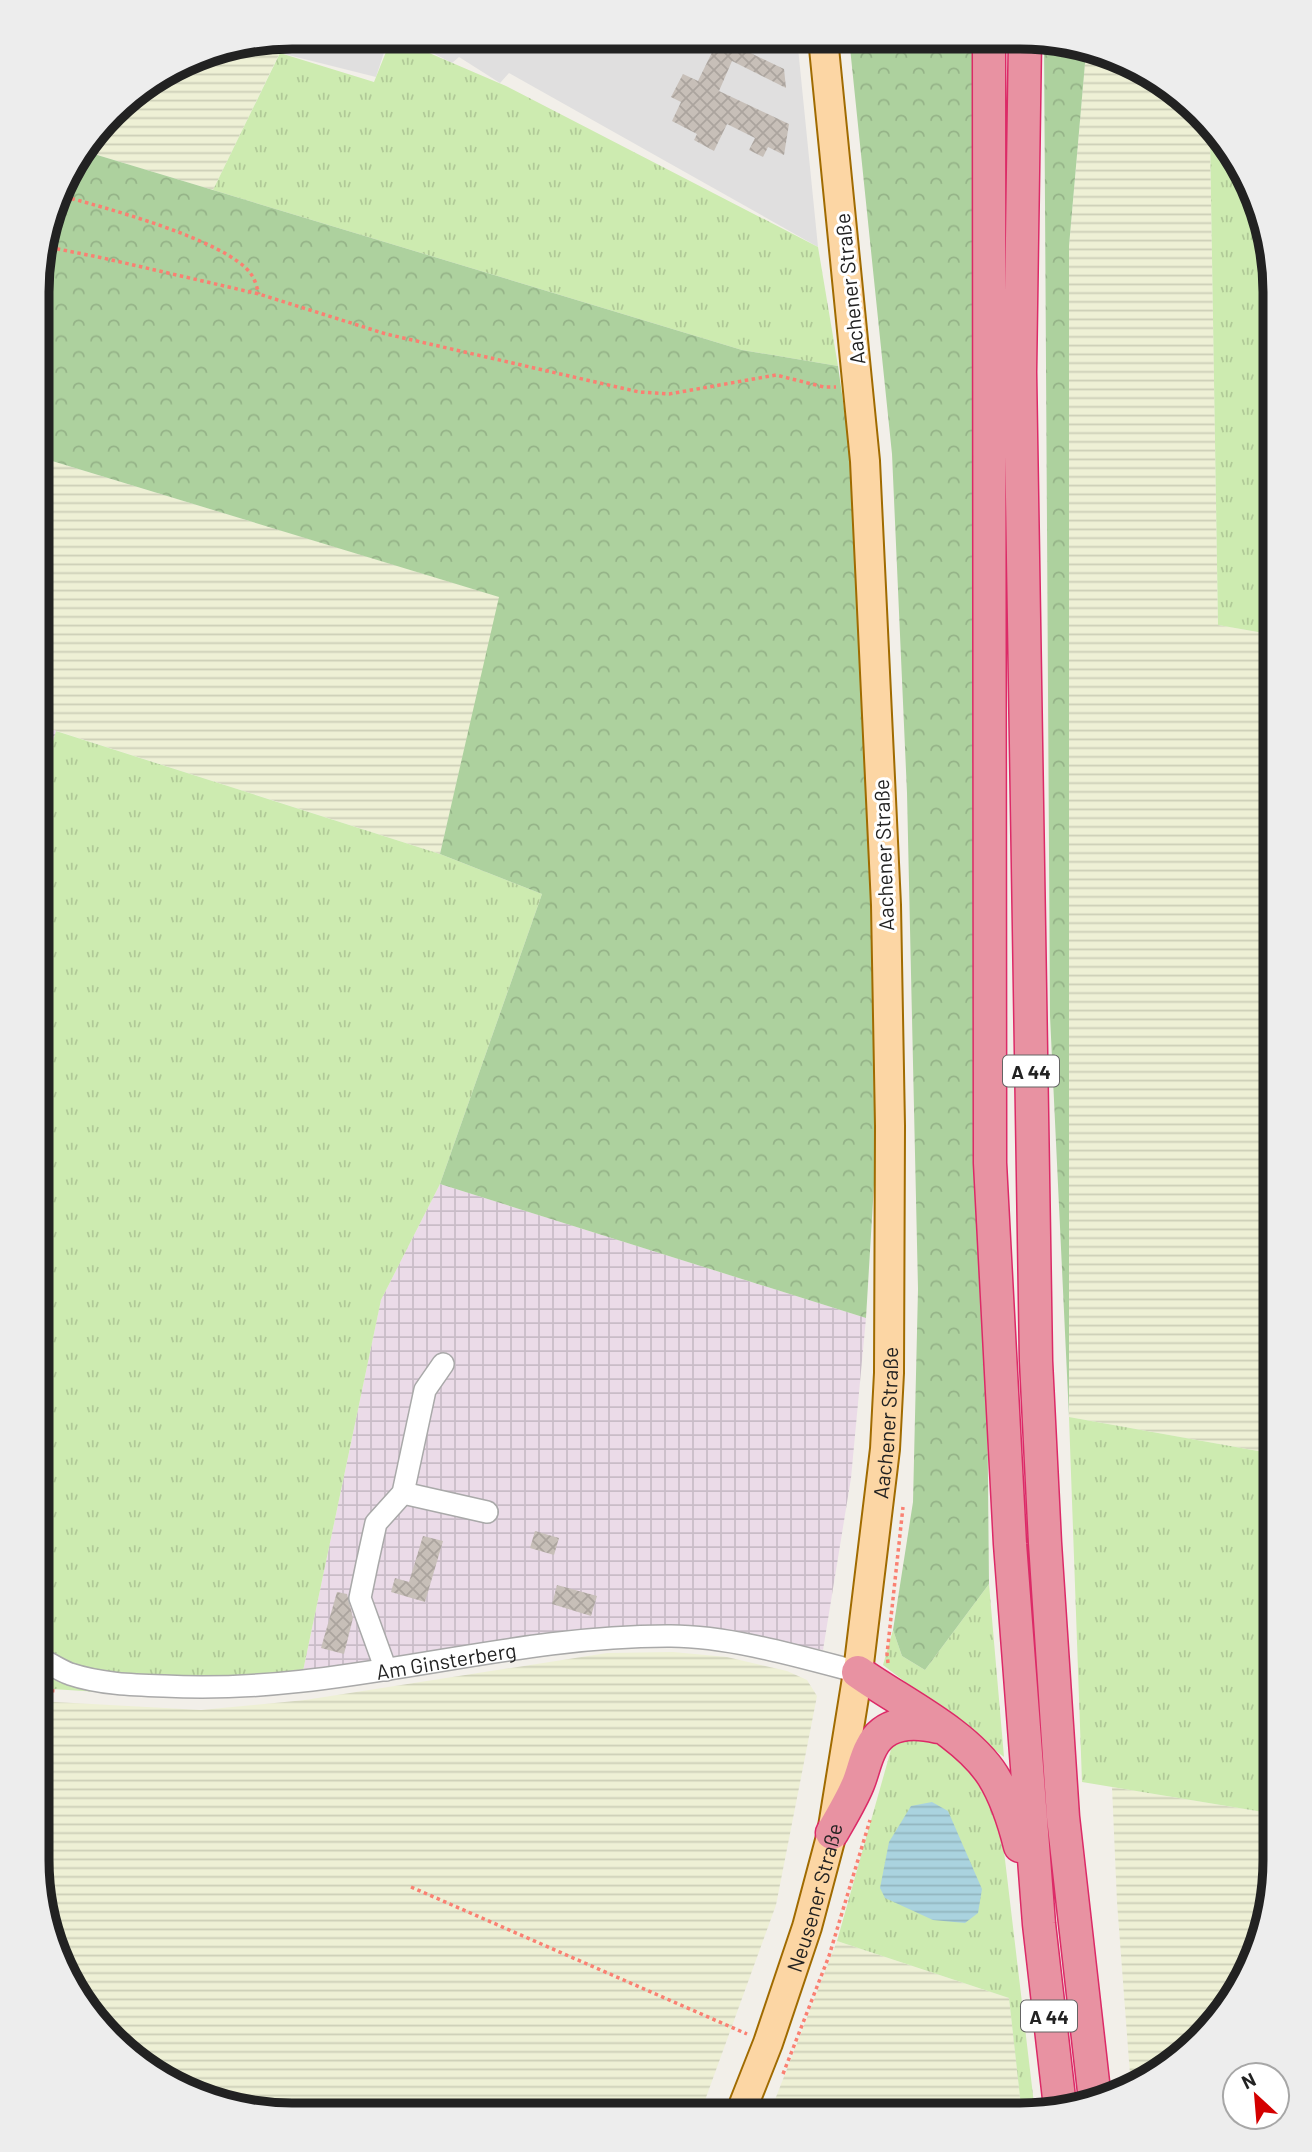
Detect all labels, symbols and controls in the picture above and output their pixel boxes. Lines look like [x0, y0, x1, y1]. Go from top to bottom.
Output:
street label: Aachener Straße [829, 212, 869, 366]
street label: Aachener Straße [868, 779, 898, 931]
road number: A 44 [1003, 1056, 1059, 1086]
street label: Aachener Straße [867, 1347, 902, 1500]
street label: Am Ginsterberg [374, 1636, 518, 1683]
street label: Neusener Straße [780, 1821, 846, 1975]
road number: A 44 [1021, 2000, 1077, 2032]
north arrow [1221, 2061, 1291, 2131]
text: N [1238, 2067, 1259, 2093]

